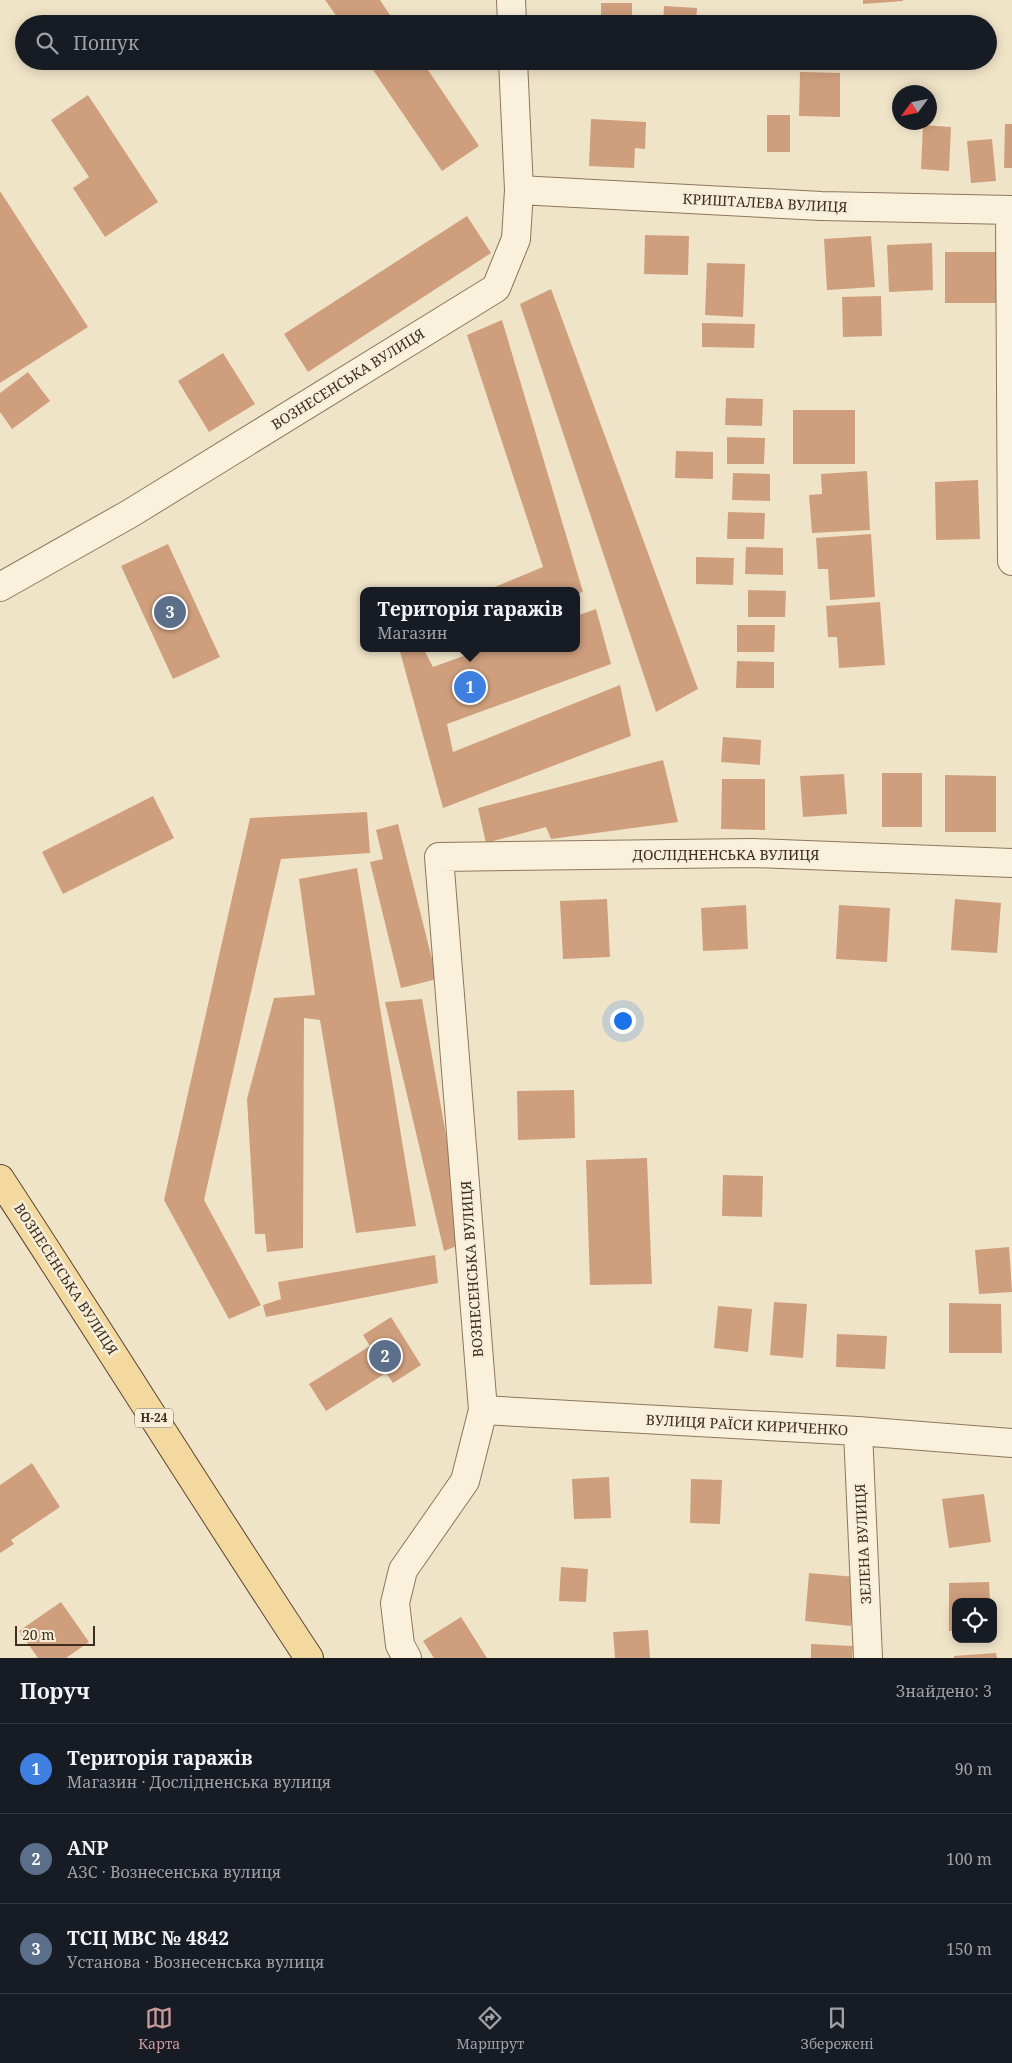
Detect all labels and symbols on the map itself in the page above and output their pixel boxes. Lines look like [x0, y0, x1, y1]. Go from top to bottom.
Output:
north arrow [892, 85, 937, 130]
street label: КРИШТАЛЕВА ВУЛИЦЯ [682, 189, 848, 216]
street label: ВОЗНЕСЕНСЬКА ВУЛИЦЯ [268, 324, 428, 434]
pin: 3 [154, 593, 186, 631]
pin: 1 [454, 668, 486, 706]
street label: ДОСЛІДНЕНСЬКА ВУЛИЦЯ [633, 845, 819, 864]
your location [610, 1008, 636, 1034]
street label: ВОЗНЕСЕНСЬКА ВУЛИЦЯ [456, 1180, 487, 1358]
street label: ВОЗНЕСЕНСЬКА ВУЛИЦЯ [10, 1199, 123, 1358]
pin: 2 [369, 1337, 401, 1375]
road number: Н-24 [135, 1409, 173, 1428]
street label: ВУЛИЦЯ РАЇСИ КИРИЧЕНКО [645, 1410, 849, 1439]
street label: ЗЕЛЕНА ВУЛИЦЯ [850, 1483, 875, 1605]
scale bar [15, 1623, 95, 1646]

